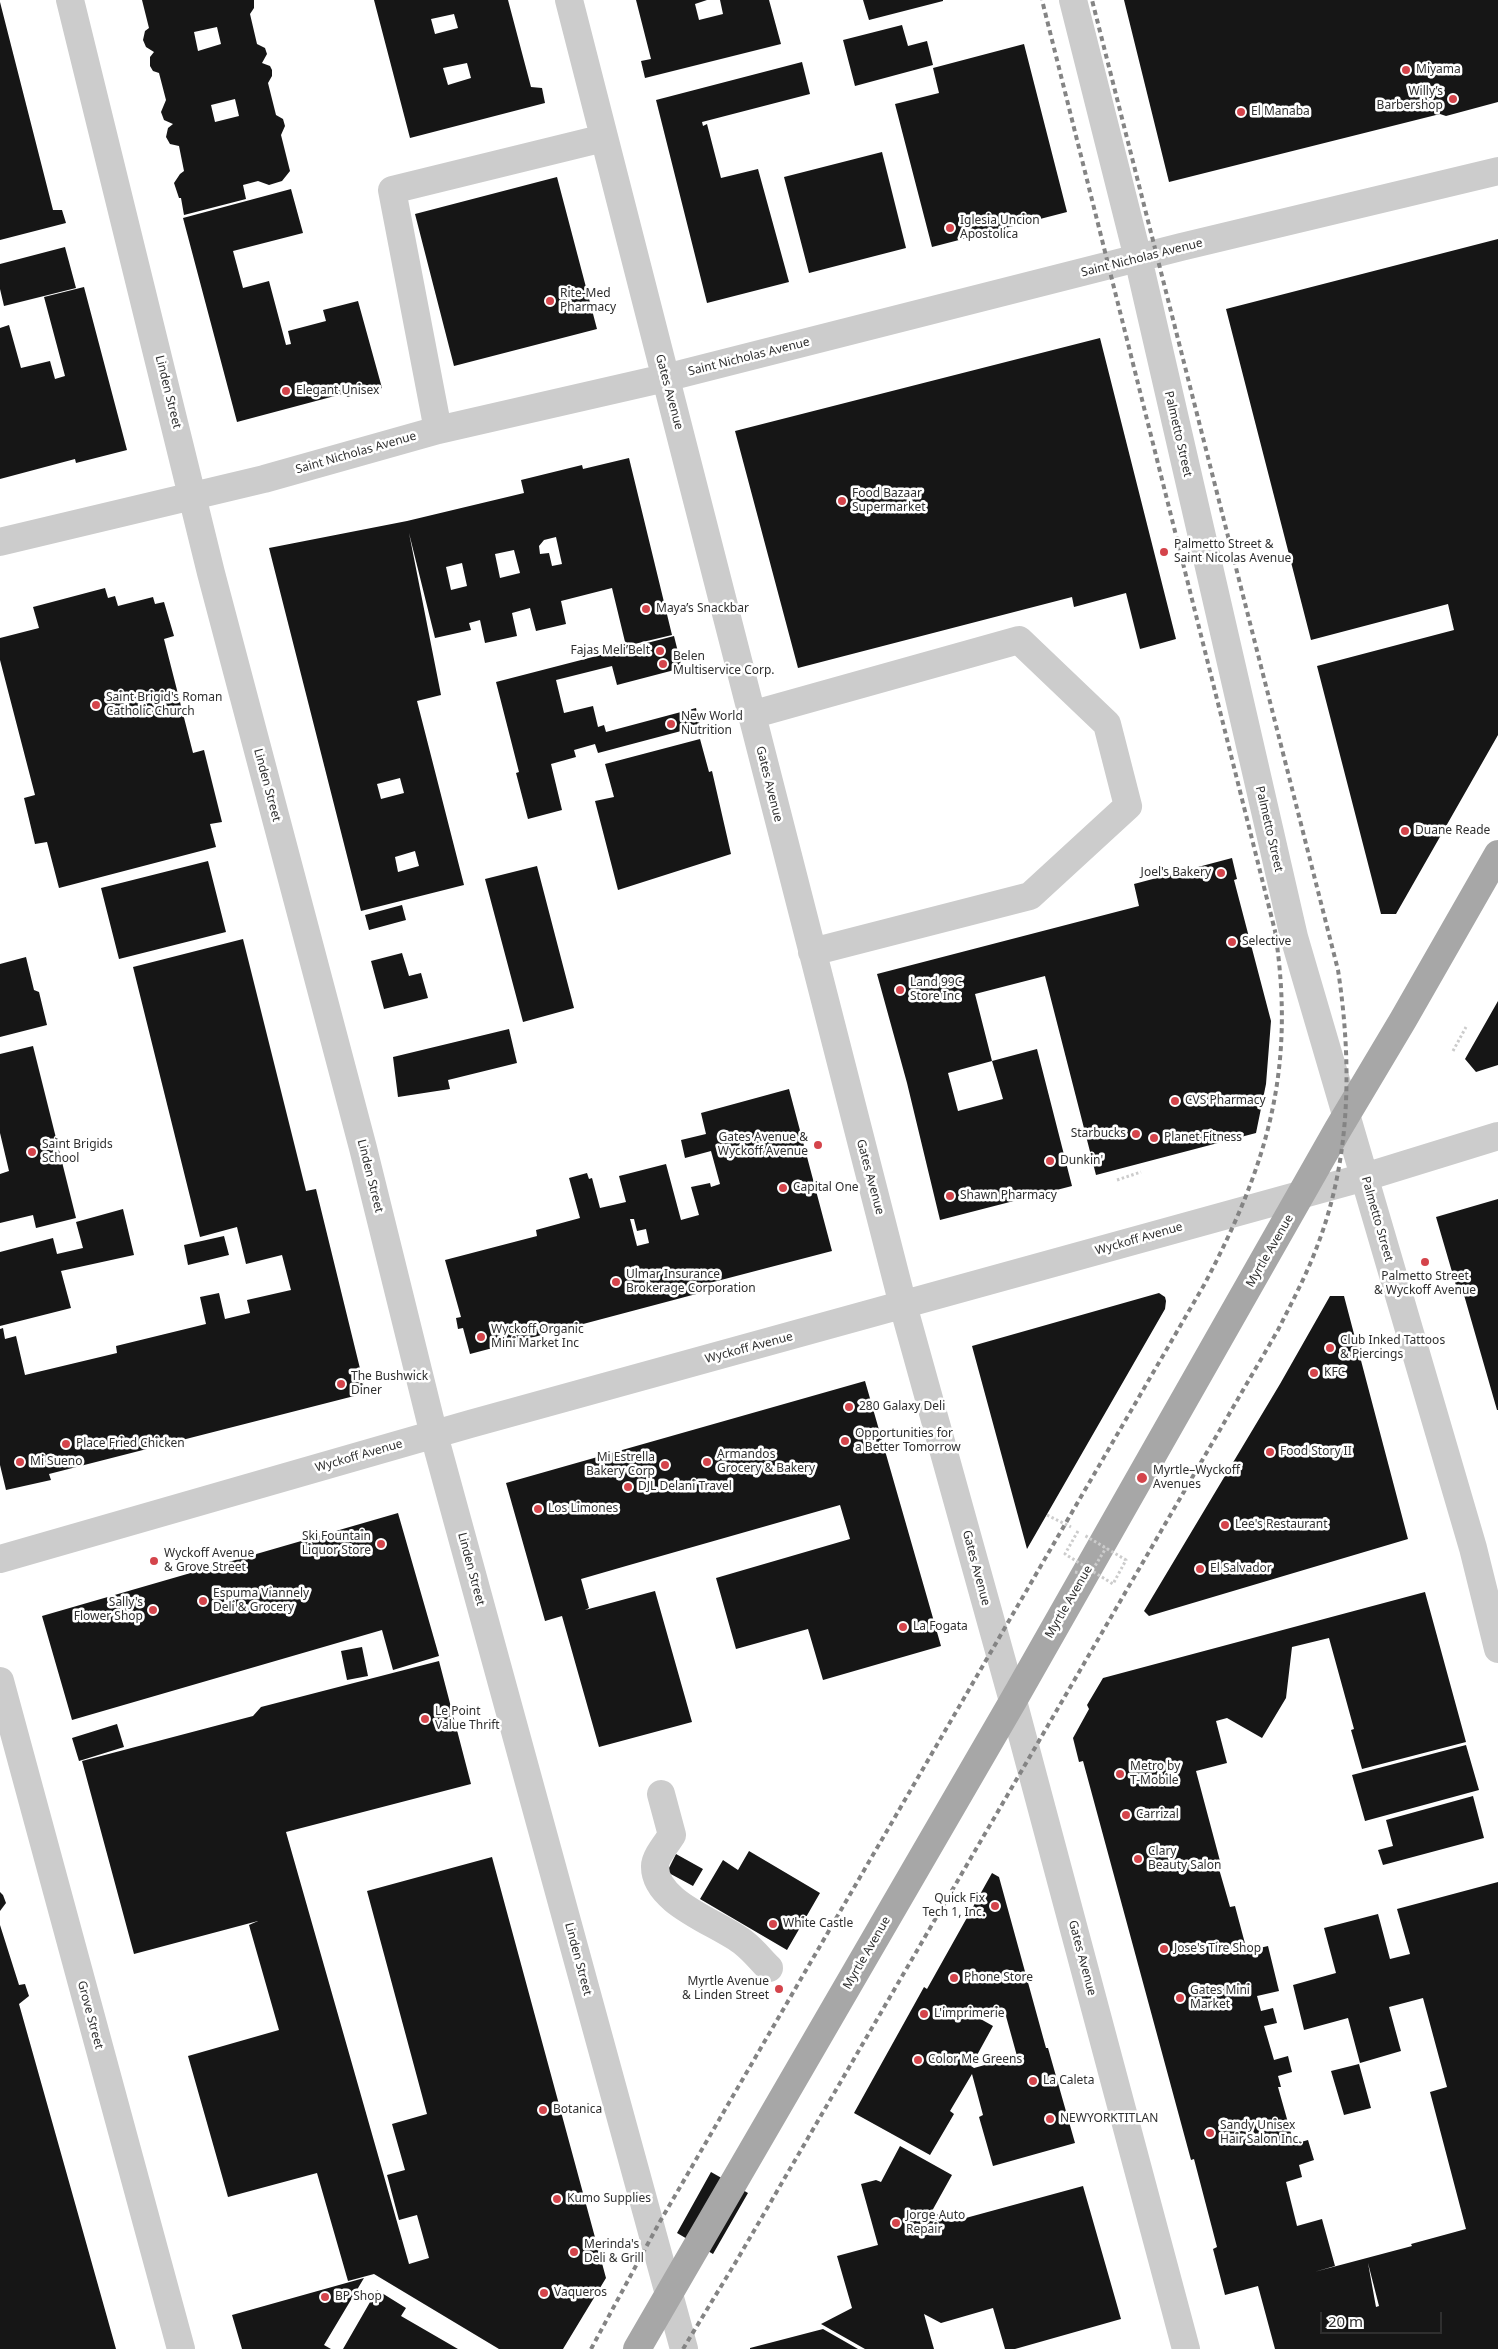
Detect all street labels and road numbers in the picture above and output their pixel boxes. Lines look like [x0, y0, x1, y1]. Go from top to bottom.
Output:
street label: Saint Nicholas Avenue [1080, 236, 1204, 280]
street label: Saint Nicholas Avenue [687, 335, 811, 379]
street label: Gates Avenue [652, 353, 686, 431]
street label: Linden Street [152, 354, 184, 430]
street label: Palmetto Street [1161, 390, 1195, 478]
street label: Saint Nicholas Avenue [294, 429, 418, 477]
street label: Gates Avenue [753, 745, 785, 823]
street label: Linden Street [250, 747, 284, 823]
street label: Palmetto Street [1252, 785, 1286, 873]
street label: Linden Street [354, 1138, 386, 1214]
street label: Gates Avenue [853, 1138, 887, 1216]
street label: Palmetto Street [1358, 1175, 1396, 1263]
street label: Myrtle Avenue [1243, 1212, 1297, 1290]
street label: Wyckoff Avenue [1094, 1220, 1184, 1258]
street label: Wyckoff Avenue [704, 1329, 794, 1367]
street label: Wyckoff Avenue [314, 1437, 404, 1475]
street label: Gates Avenue [959, 1529, 993, 1607]
street label: Linden Street [454, 1531, 488, 1607]
street label: Myrtle Avenue [1042, 1563, 1096, 1641]
street label: Myrtle Avenue [840, 1914, 894, 1992]
street label: Gates Avenue [1065, 1919, 1099, 1997]
street label: Linden Street [561, 1921, 595, 1997]
street label: Grove Street [74, 1979, 106, 2051]

